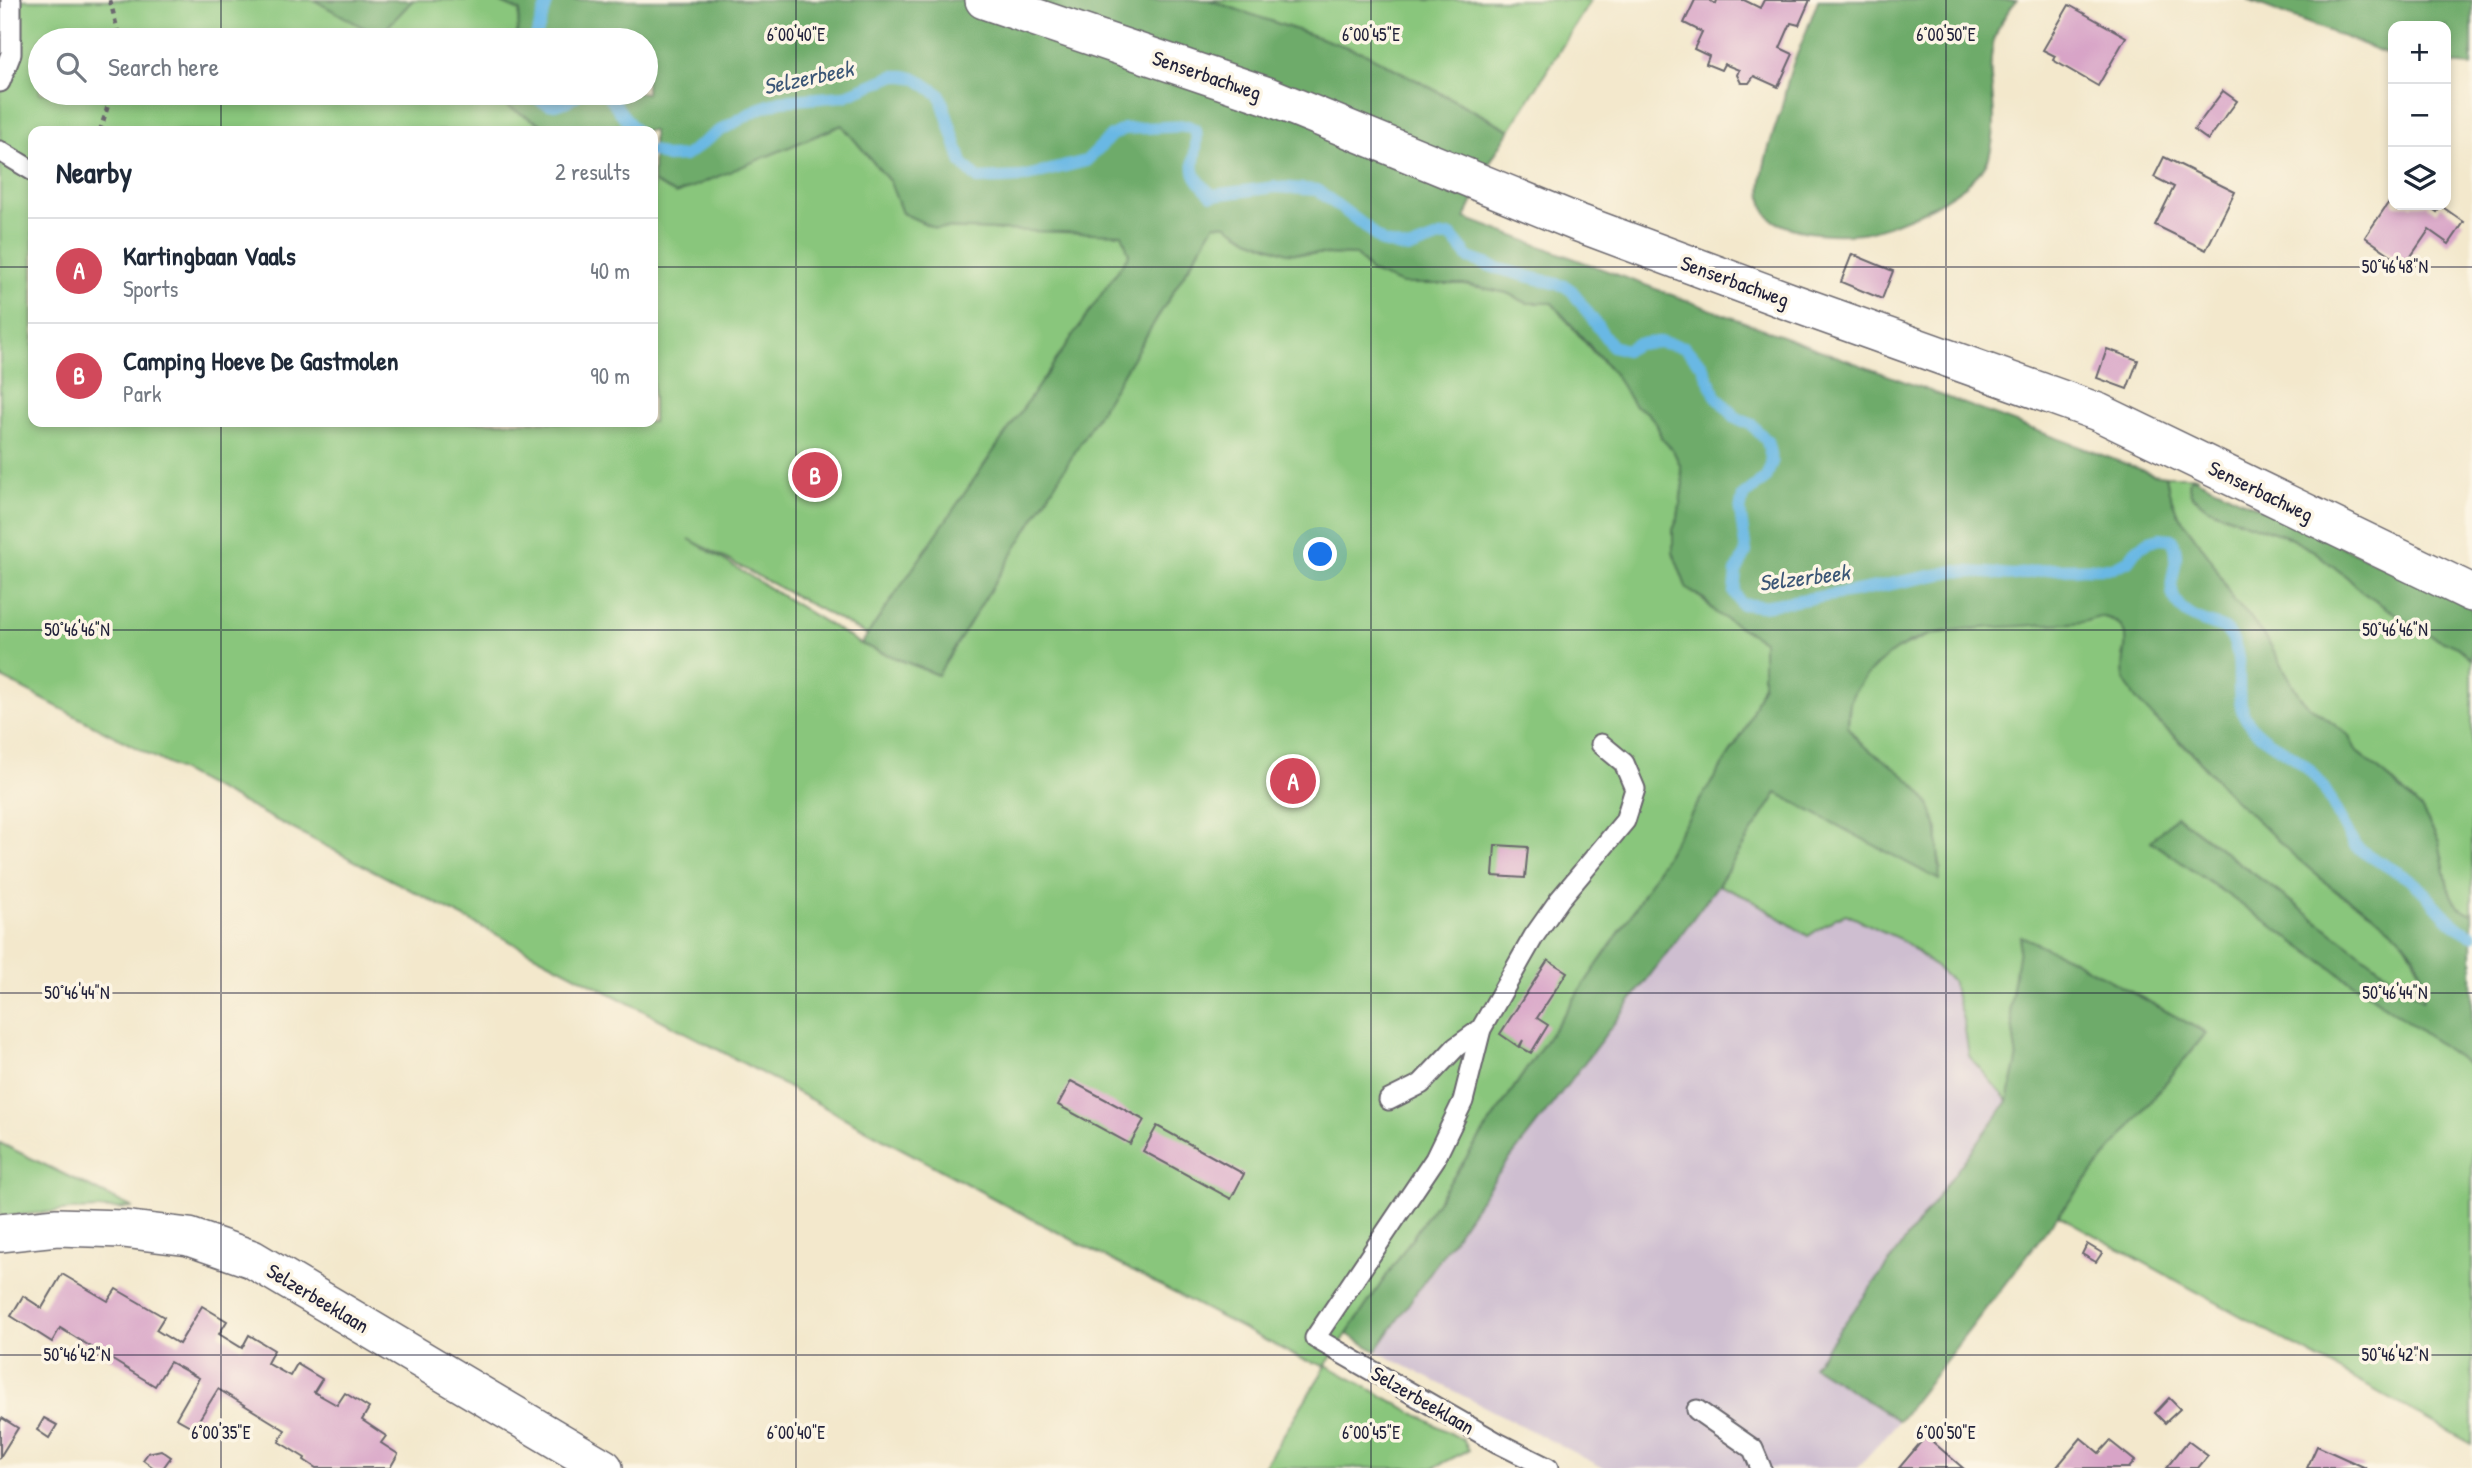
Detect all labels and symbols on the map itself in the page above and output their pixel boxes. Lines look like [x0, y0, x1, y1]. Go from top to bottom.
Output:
text: 6°00'40"E [767, 22, 825, 47]
text: 6°00'45"E [1342, 22, 1400, 47]
text: 6°00'50"E [1916, 22, 1976, 47]
street label: Senserbachweg [1149, 43, 1265, 107]
water label: Selzerbeek [760, 52, 858, 102]
street label: Senserbachweg [1677, 248, 1793, 314]
text: 50°46'48"N [2362, 254, 2428, 279]
pin: B [792, 449, 838, 501]
street label: Senserbachweg [2204, 453, 2318, 529]
your location [1303, 537, 1337, 571]
water label: Selzerbeek [1757, 556, 1853, 598]
text: 50°46'46"N [44, 617, 110, 642]
text: 50°46'46"N [2362, 617, 2428, 642]
pin: A [1270, 755, 1316, 807]
text: 50°46'44"N [44, 980, 110, 1005]
text: 50°46'44"N [2362, 980, 2428, 1005]
street label: Selzerbeeklaan [261, 1256, 375, 1340]
text: 50°46'42"N [44, 1342, 110, 1367]
text: 50°46'42"N [2362, 1342, 2428, 1367]
street label: Selzerbeeklaan [1366, 1359, 1480, 1441]
text: 6°00'35"E [191, 1420, 251, 1445]
text: 6°00'40"E [767, 1420, 825, 1445]
text: 6°00'45"E [1342, 1420, 1400, 1445]
text: 6°00'50"E [1916, 1420, 1976, 1445]

